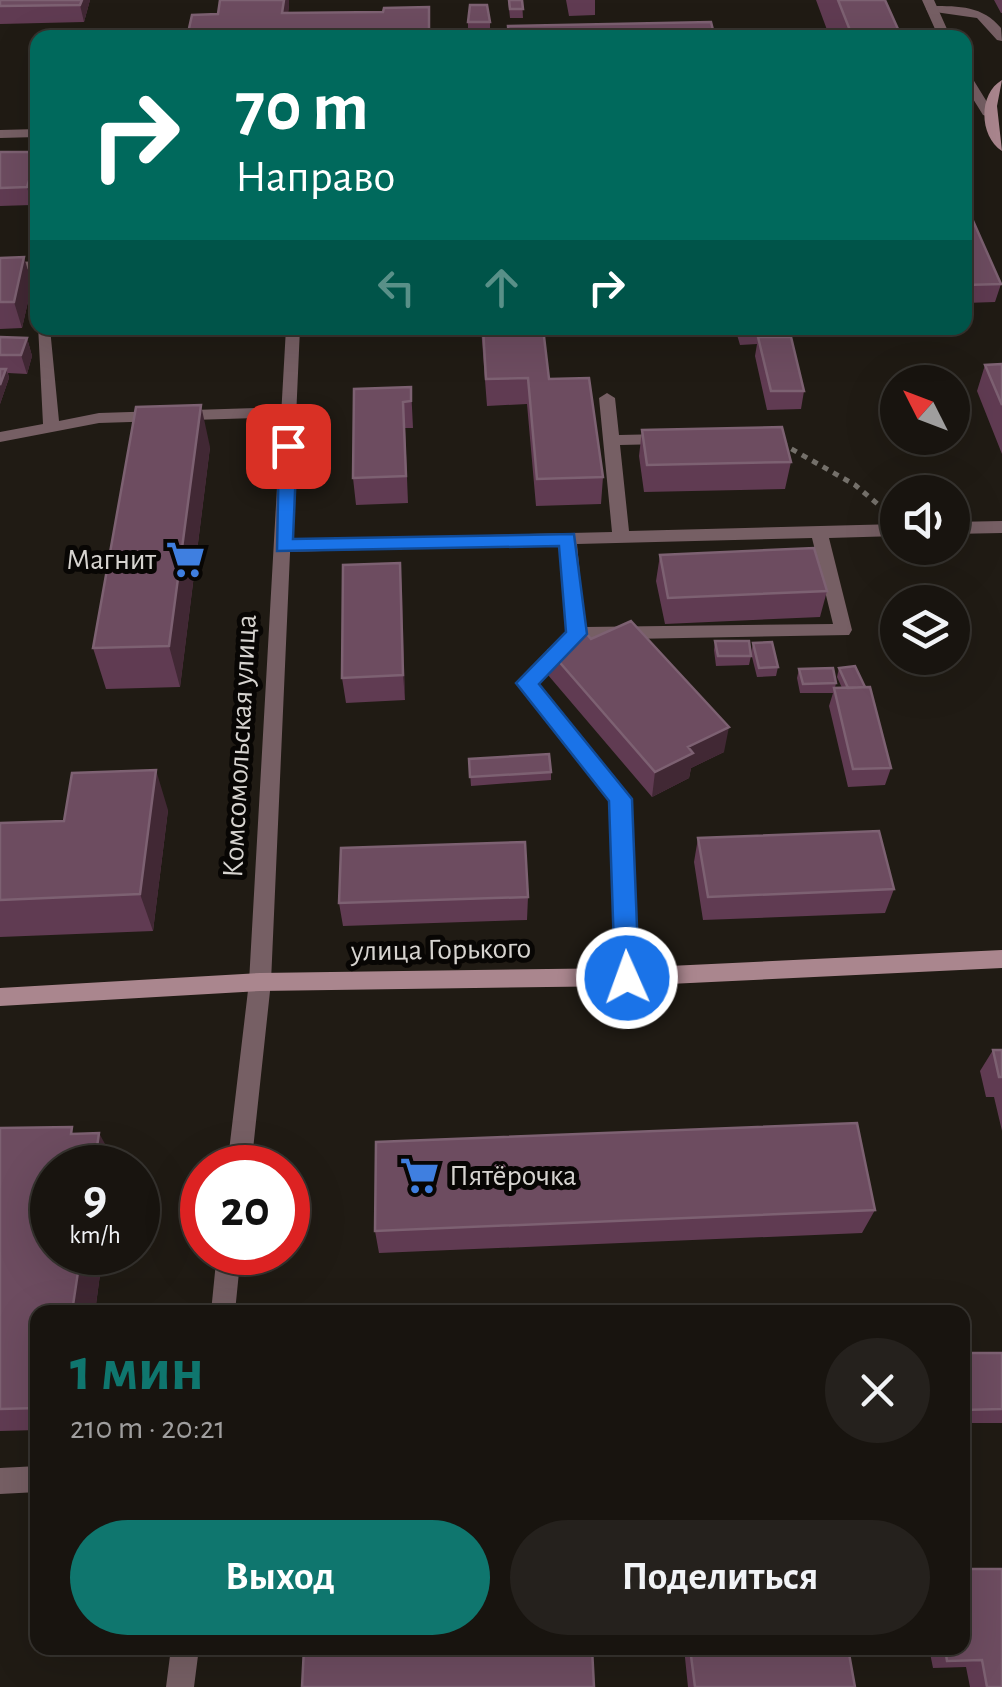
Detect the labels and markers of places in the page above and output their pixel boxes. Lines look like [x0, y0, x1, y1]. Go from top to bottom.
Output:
pin [246, 404, 331, 489]
supermarket icon: Магнит [165, 539, 207, 581]
place label: Магнит [66, 545, 156, 575]
supermarket icon: Пятёрочка [398, 1155, 440, 1197]
place label: Пятёрочка [449, 1161, 577, 1191]

